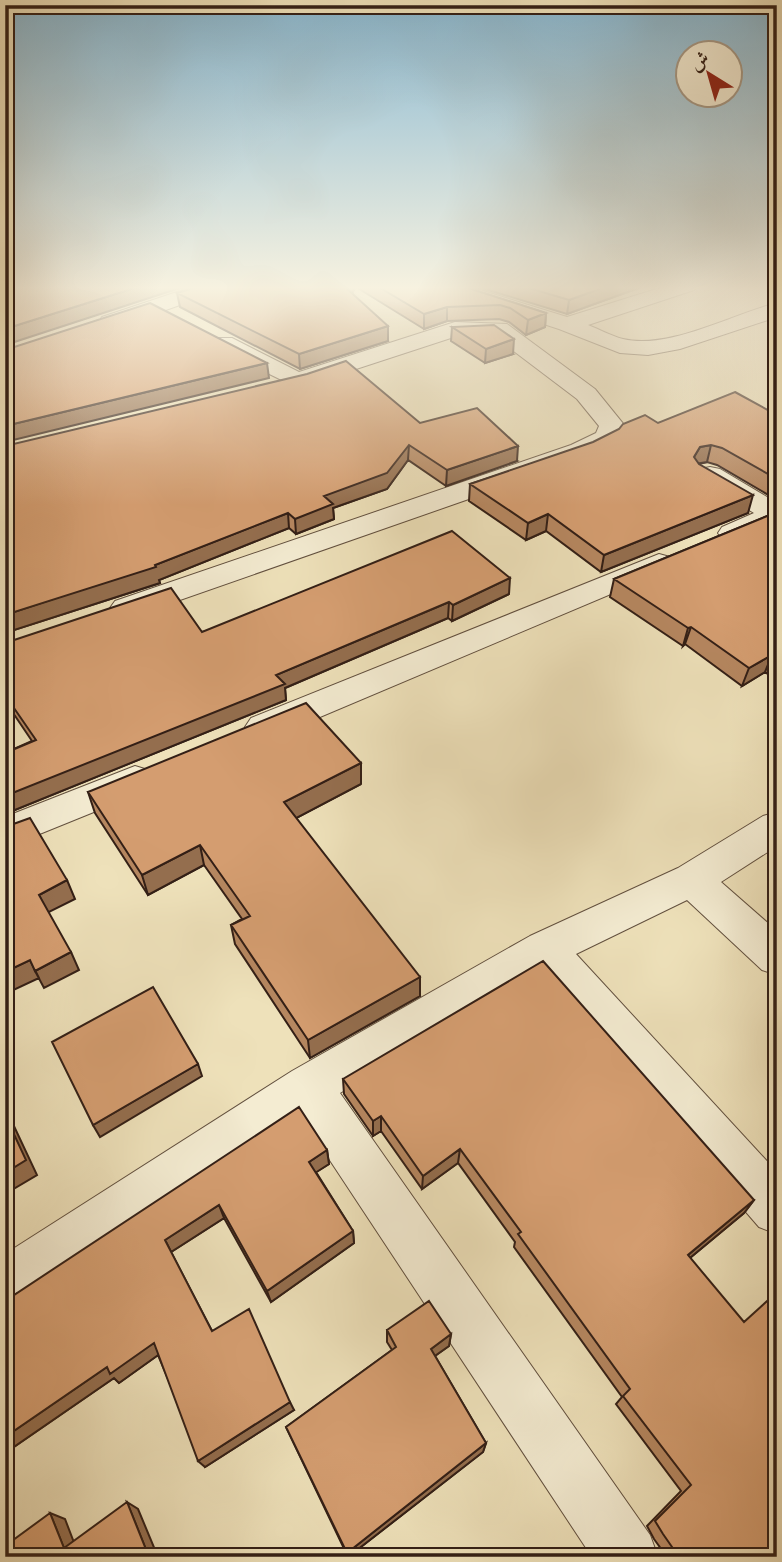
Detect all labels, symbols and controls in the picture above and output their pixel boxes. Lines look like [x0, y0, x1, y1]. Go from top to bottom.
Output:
north arrow [674, 38, 744, 108]
text: ش [685, 46, 714, 76]

